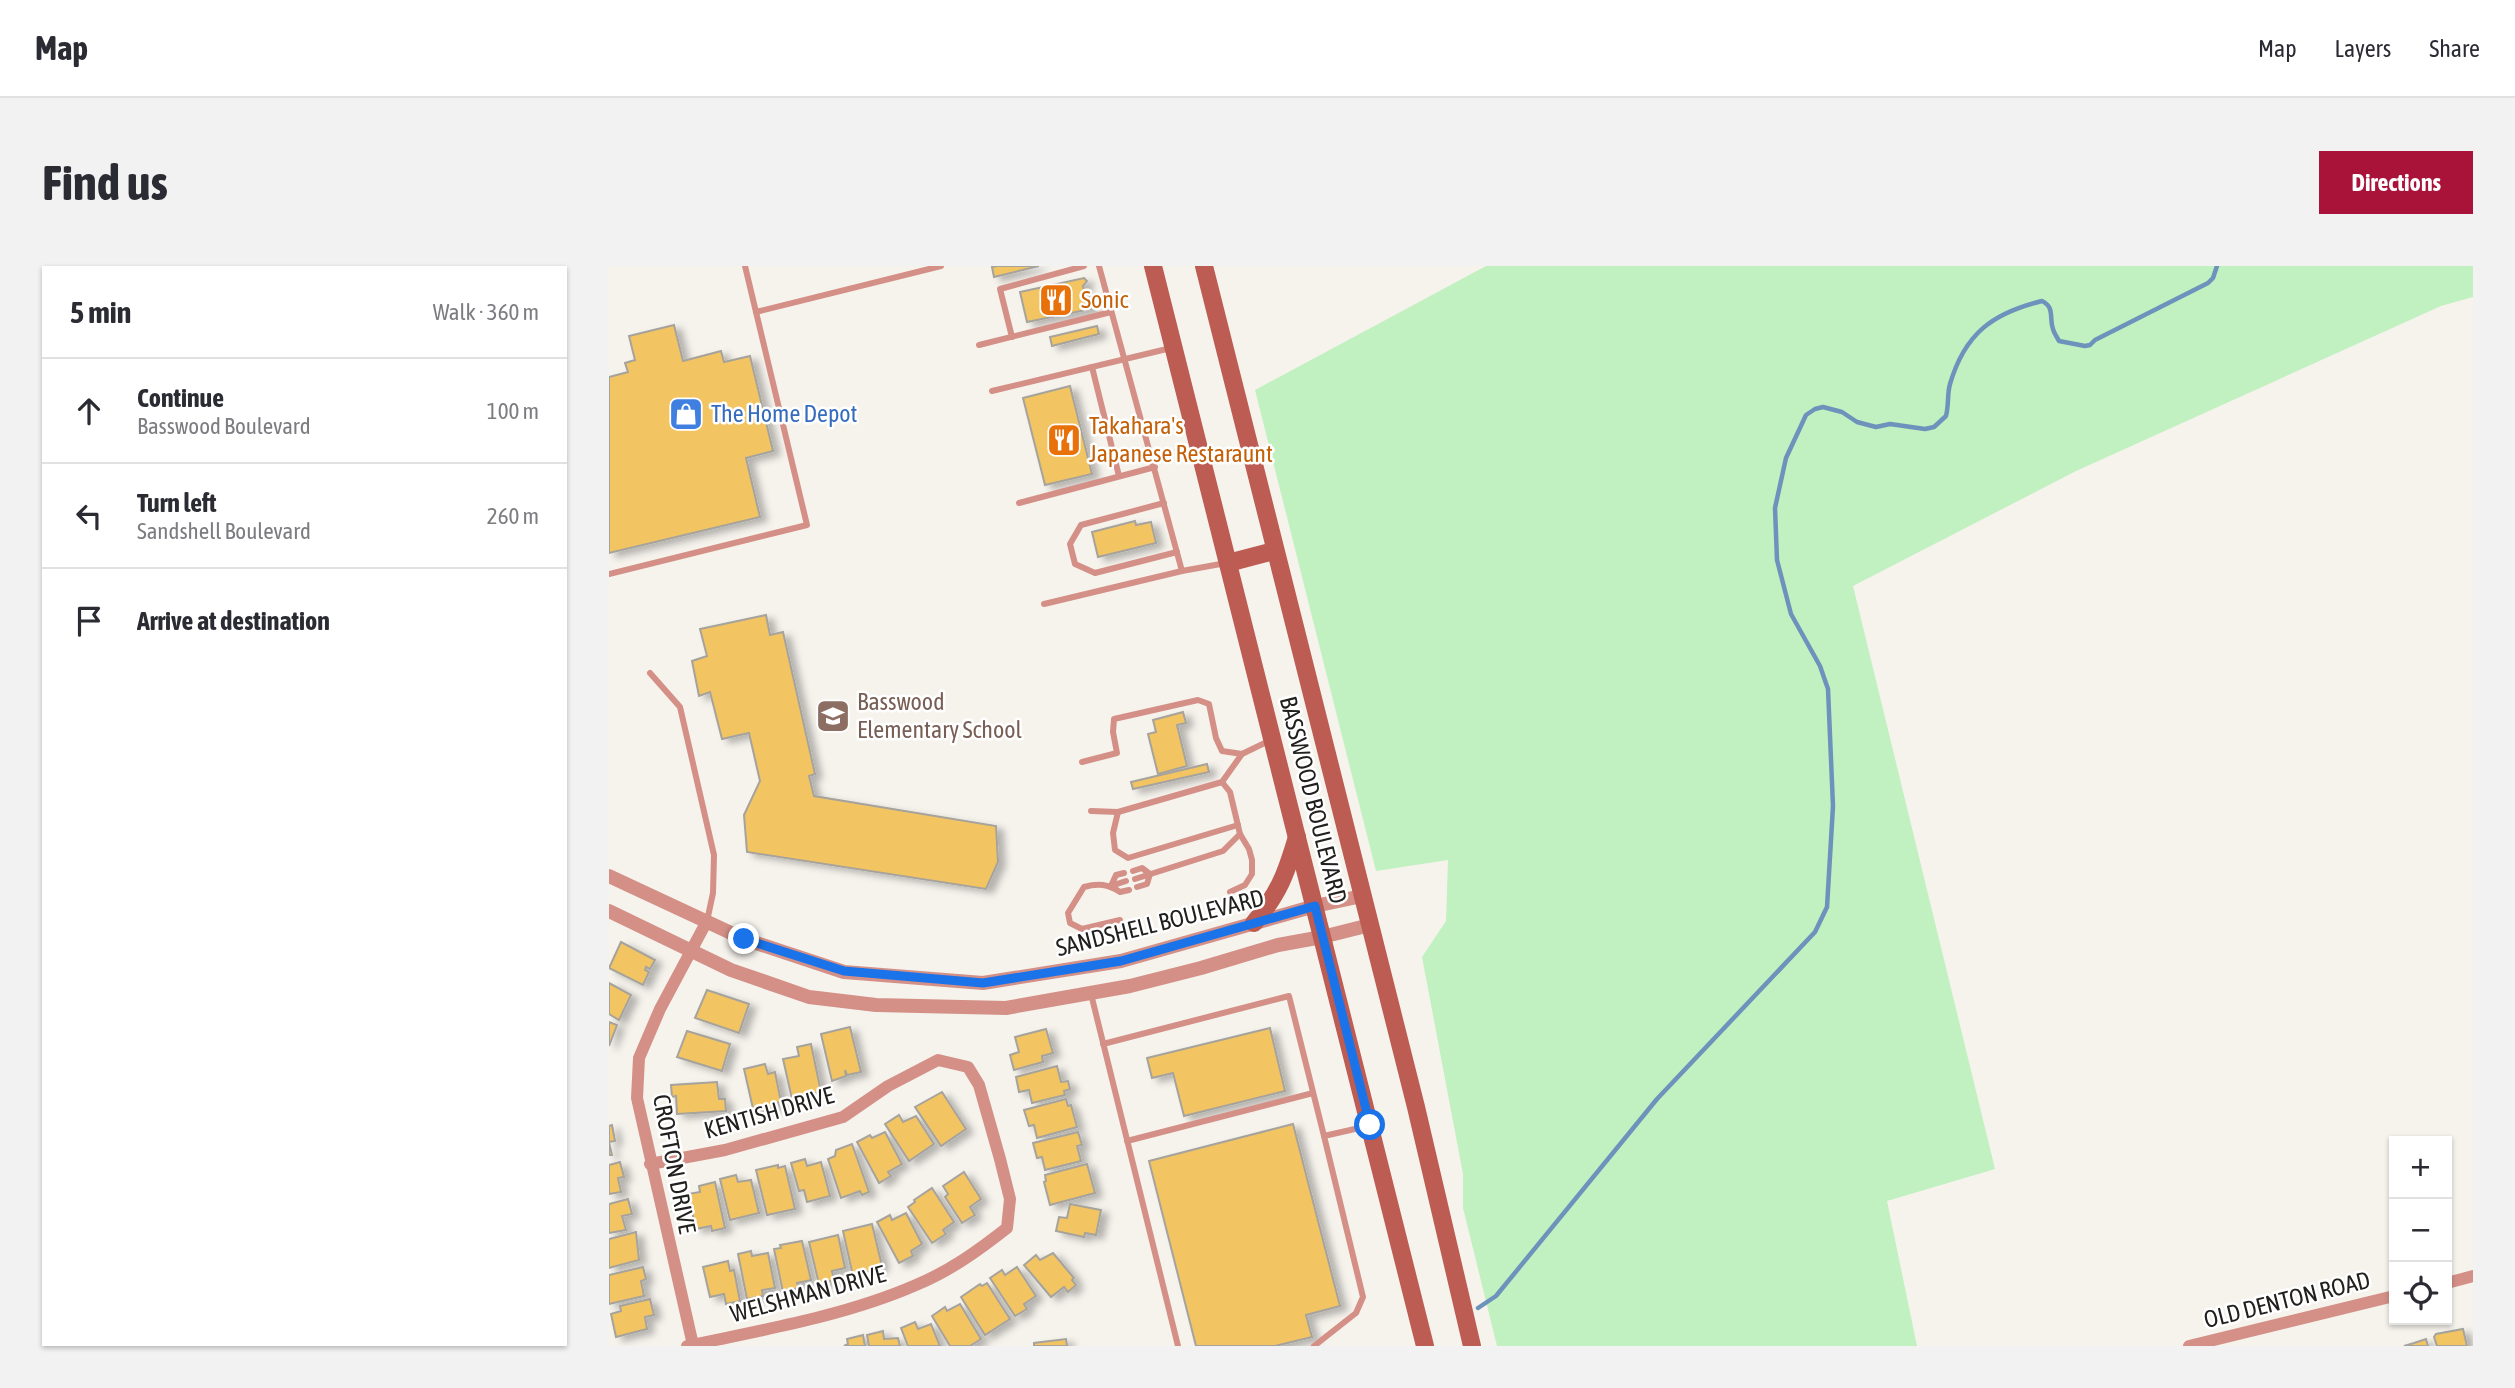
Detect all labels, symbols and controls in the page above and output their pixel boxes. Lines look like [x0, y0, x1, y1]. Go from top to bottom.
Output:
text: Map [35, 29, 88, 67]
text: Map [2258, 35, 2297, 62]
text: Layers [2335, 35, 2391, 62]
text: Share [2429, 35, 2480, 62]
button: Directions [2319, 151, 2473, 214]
text: Find us [42, 154, 168, 210]
restaurant icon: Sonic [1037, 281, 1075, 319]
place label: Sonic [1081, 286, 1129, 313]
text: 5 min [70, 295, 131, 329]
text: Walk · 360 m [433, 299, 539, 325]
text: Continue [137, 383, 224, 413]
icon: ahead [70, 392, 108, 430]
shop icon: The Home Depot [667, 395, 705, 433]
text: 100 m [487, 398, 539, 424]
place label: The Home Depot [711, 400, 858, 427]
place label: Takahara's Japanese Restaraunt [1089, 412, 1273, 467]
text: Basswood Boulevard [137, 413, 311, 439]
restaurant icon: Takahara's Japanese Restaraunt [1045, 421, 1083, 459]
text: Turn left [137, 488, 217, 518]
icon: left [70, 497, 108, 535]
text: 260 m [487, 503, 539, 529]
text: Sandshell Boulevard [137, 518, 311, 544]
icon: arrive [70, 602, 108, 640]
text: Arrive at destination [137, 606, 330, 636]
place label: Basswood Elementary School [857, 688, 1023, 743]
street label: BASSWOOD BOULEVARD [1275, 693, 1352, 906]
school or university icon: Basswood Elementary School [814, 697, 852, 735]
street label: SANDSHELL BOULEVARD [1053, 884, 1267, 961]
route end [728, 923, 759, 954]
street label: KENTISH DRIVE [701, 1081, 837, 1144]
street label: CROFTON DRIVE [648, 1092, 701, 1236]
route start [1354, 1109, 1385, 1140]
map controls [2389, 1136, 2452, 1325]
button: + [2389, 1136, 2452, 1199]
button: − [2389, 1199, 2452, 1262]
street label: WELSHMAN DRIVE [727, 1260, 889, 1327]
button: locate [2389, 1262, 2452, 1325]
street label: OLD DENTON ROAD [2201, 1266, 2373, 1333]

